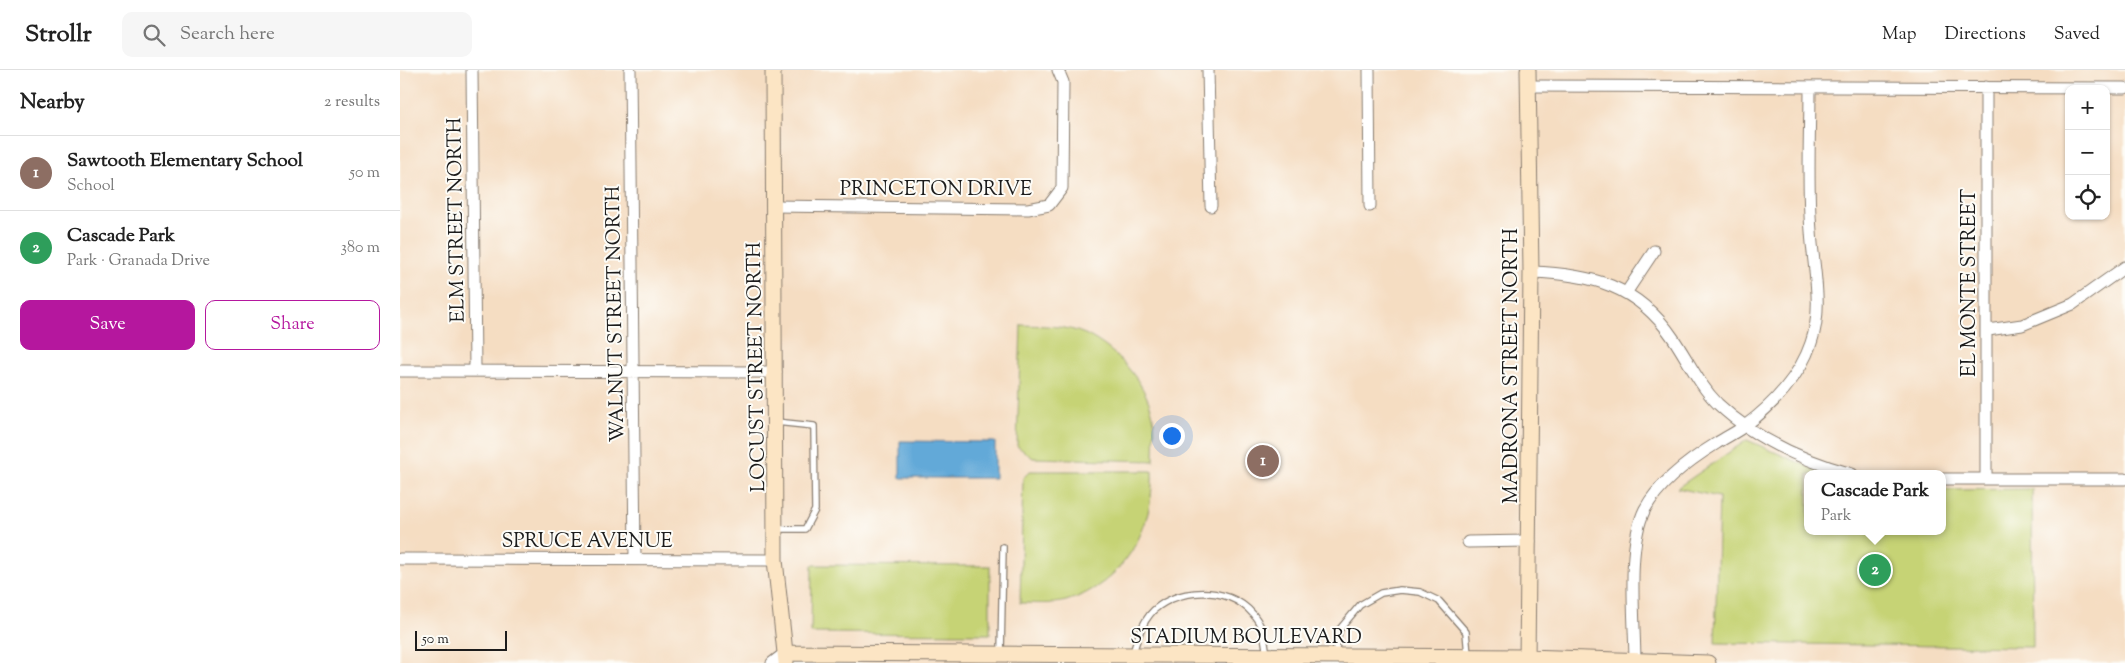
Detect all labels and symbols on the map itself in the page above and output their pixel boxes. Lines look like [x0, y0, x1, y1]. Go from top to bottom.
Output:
street label: ELM STREET NORTH [441, 117, 474, 323]
street label: PRINCETON DRIVE [840, 176, 1032, 205]
street label: WALNUT STREET NORTH [600, 185, 633, 442]
street label: EL MONTE STREET [1956, 189, 1985, 377]
street label: MADRONA STREET NORTH [1498, 228, 1527, 504]
street label: LOCUST STREET NORTH [741, 241, 774, 492]
your location [1159, 423, 1185, 449]
pin: 1 [1247, 442, 1279, 480]
street label: SPRUCE AVENUE [501, 528, 673, 557]
pin: 2 [1859, 551, 1891, 589]
street label: STADIUM BOULEVARD [1130, 624, 1362, 653]
scale bar [415, 628, 508, 651]

